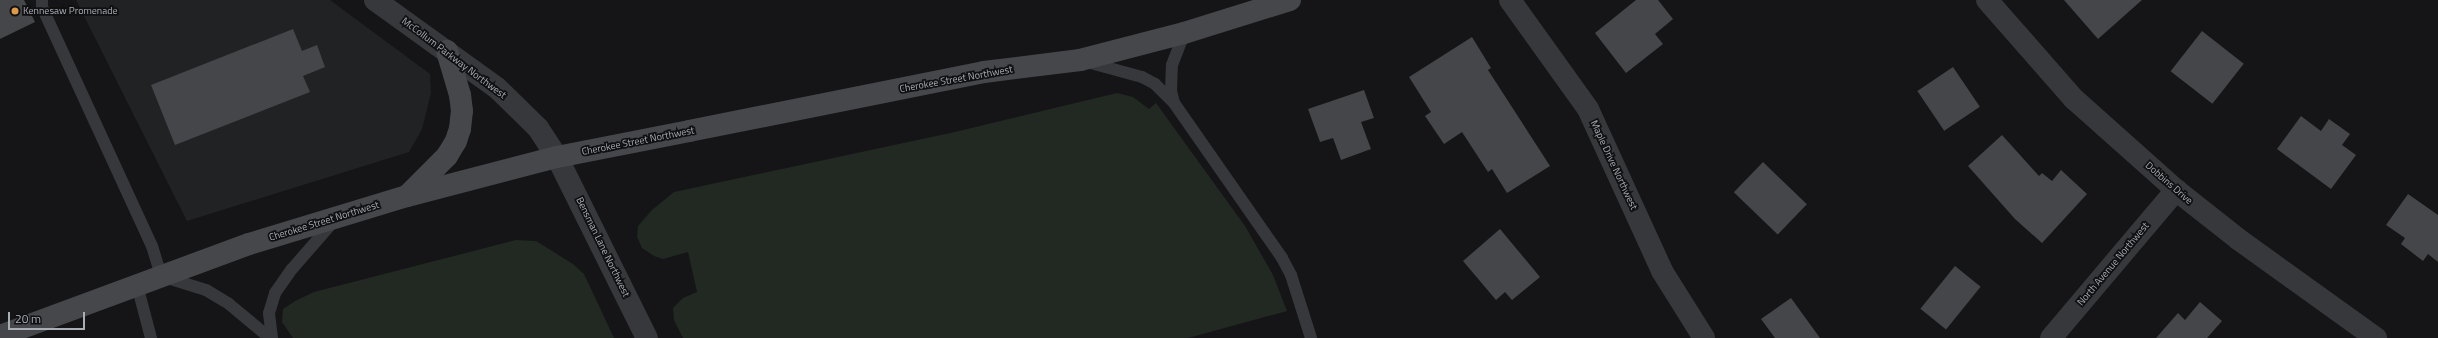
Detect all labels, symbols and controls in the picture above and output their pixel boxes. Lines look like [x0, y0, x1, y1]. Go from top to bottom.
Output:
place label: Kennesaw Promenade [23, 5, 118, 17]
marker: Kennesaw Promenade [10, 6, 20, 16]
street label: McCollum Parkway Northwest [399, 15, 509, 101]
street label: Cherokee Street Northwest [899, 63, 1013, 95]
street label: Maple Drive Northwest [1588, 118, 1640, 212]
street label: Cherokee Street Northwest [581, 124, 695, 158]
street label: Dobbins Drive [2143, 159, 2195, 207]
street label: Bensman Lane Northwest [574, 195, 632, 299]
street label: Cherokee Street Northwest [267, 199, 381, 243]
street label: North Avenue Northwest [2075, 220, 2151, 308]
scale bar [10, 304, 87, 330]
text: 20 m [15, 309, 41, 328]

